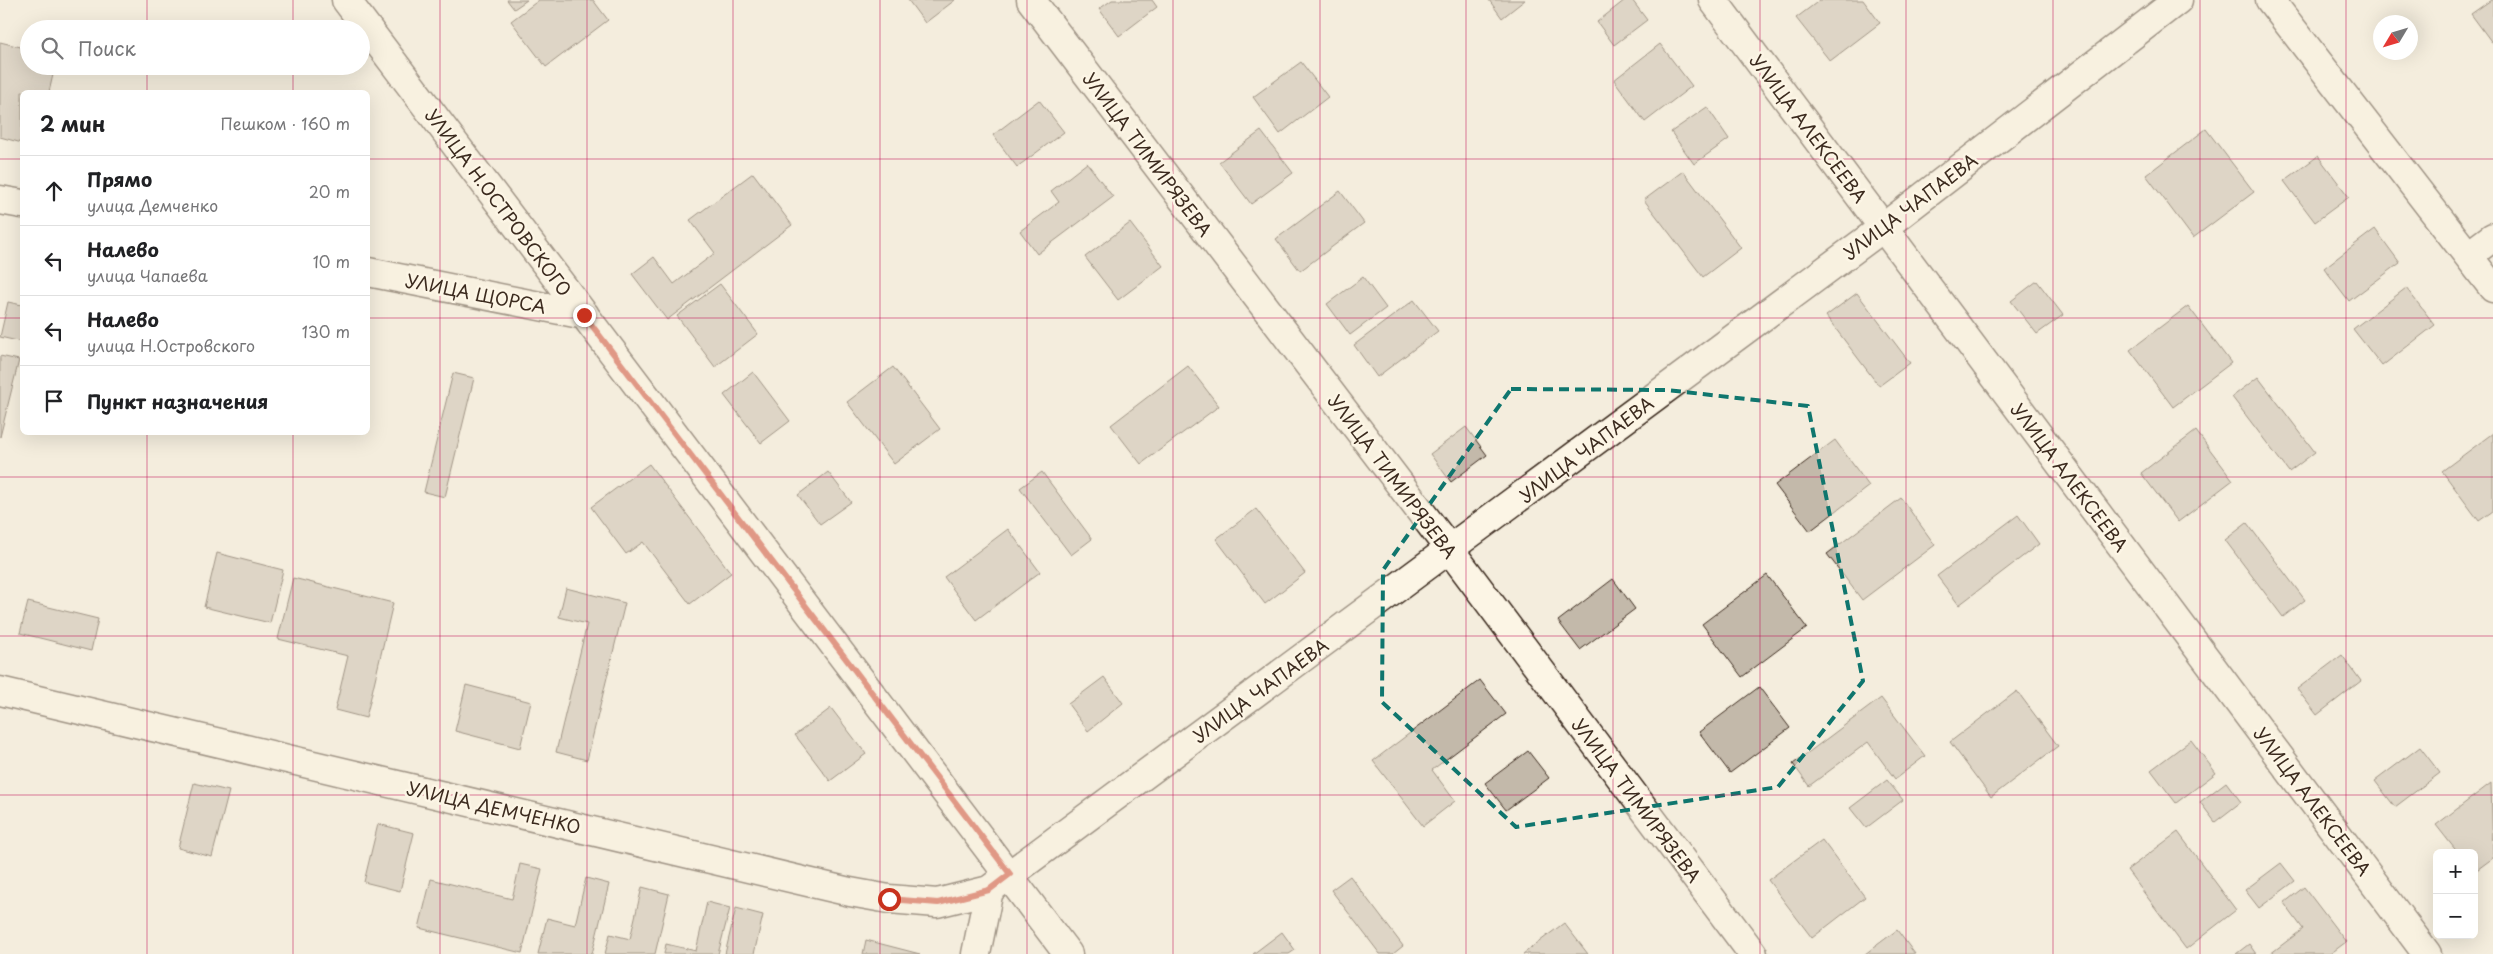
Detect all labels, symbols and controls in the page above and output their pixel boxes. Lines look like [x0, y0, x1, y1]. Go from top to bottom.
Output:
north arrow [2373, 15, 2418, 60]
search box [20, 20, 370, 75]
icon: search [38, 34, 66, 62]
text: Поиск [78, 34, 136, 62]
street label: УЛИЦА АЛЕКСЕЕВА [1744, 48, 1874, 208]
street label: УЛИЦА ТИМИРЯЗЕВА [1077, 66, 1219, 242]
street label: УЛИЦА Н.ОСТРОВСКОГО [419, 103, 579, 301]
text: 2 мин [40, 107, 105, 139]
text: Пешком · 160 m [221, 111, 350, 135]
street label: УЛИЦА ЧАПАЕВА [1837, 146, 1983, 266]
text: Прямо [87, 165, 152, 193]
icon: ahead [40, 177, 68, 205]
text: 20 m [309, 179, 350, 203]
text: улица Демченко [87, 193, 218, 217]
text: Налево [87, 235, 159, 263]
icon: left [40, 247, 68, 275]
text: 10 m [313, 249, 350, 273]
text: улица Чапаева [87, 263, 208, 287]
street label: УЛИЦА ЩОРСА [403, 266, 549, 320]
route end [573, 304, 596, 327]
text: Налево [87, 305, 159, 333]
icon: left [40, 317, 68, 345]
text: 130 m [302, 319, 350, 343]
text: улица Н.Островского [87, 333, 255, 357]
icon: arrive [40, 387, 68, 415]
text: Пункт назначения [87, 387, 268, 415]
street label: УЛИЦА ТИМИРЯЗЕВА [1322, 388, 1464, 564]
street label: УЛИЦА ЧАПАЕВА [1513, 389, 1659, 509]
street label: УЛИЦА АЛЕКСЕЕВА [2005, 397, 2135, 557]
street label: УЛИЦА ЧАПАЕВА [1187, 631, 1333, 749]
street label: УЛИЦА ТИМИРЯЗЕВА [1566, 712, 1708, 888]
street label: УЛИЦА АЛЕКСЕЕВА [2248, 721, 2378, 881]
street label: УЛИЦА ДЕМЧЕНКО [404, 774, 584, 840]
map controls [2433, 849, 2478, 939]
button: + [2433, 849, 2478, 894]
route start [878, 888, 901, 911]
button: − [2433, 894, 2478, 939]

